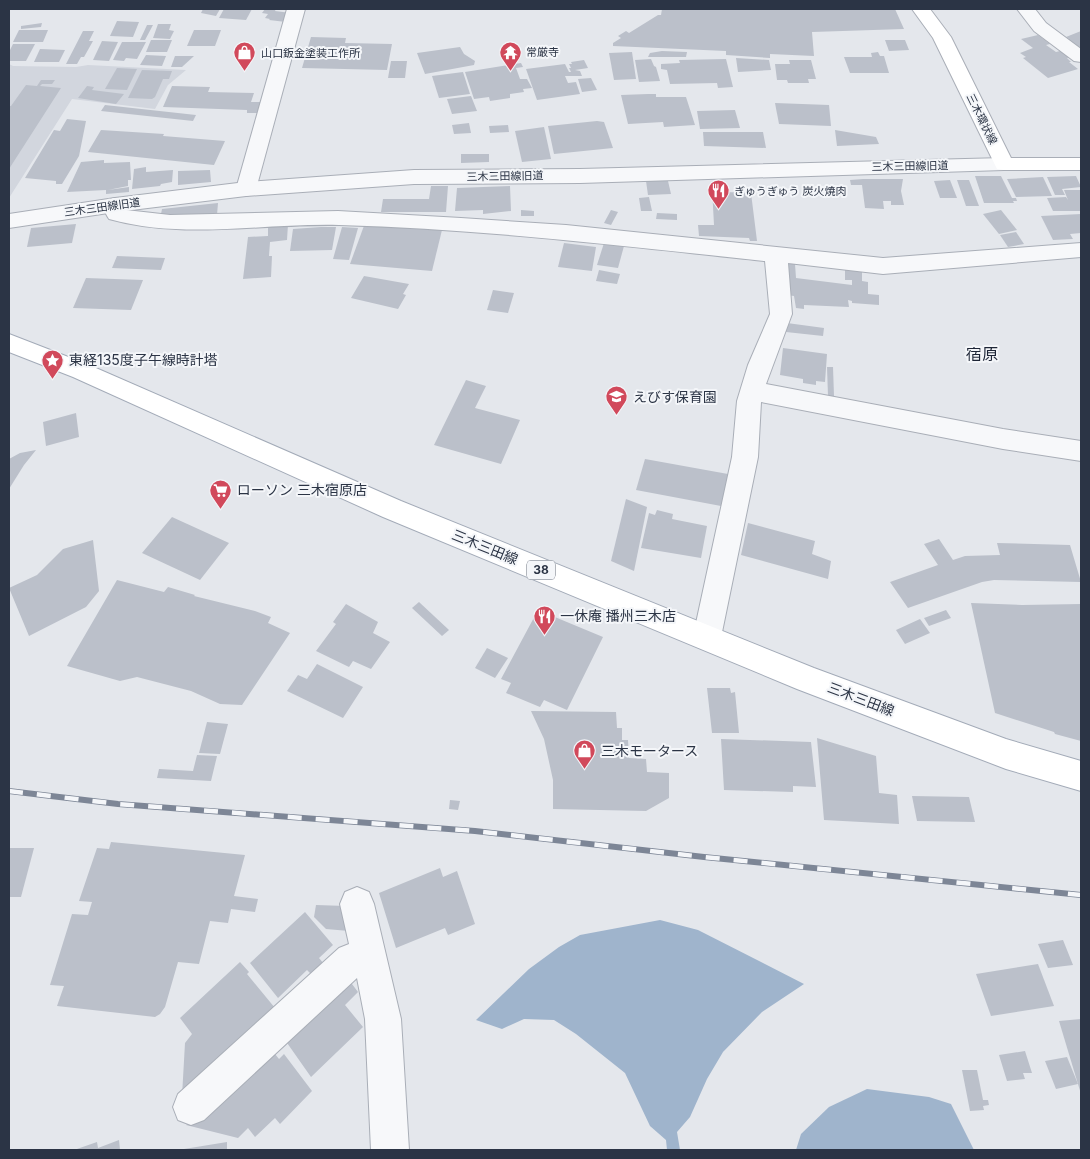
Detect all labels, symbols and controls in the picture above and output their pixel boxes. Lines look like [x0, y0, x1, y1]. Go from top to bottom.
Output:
temple icon: 常厳寺 [498, 40, 522, 71]
shop icon: 山口鈑金塗装工作所 [233, 41, 257, 72]
place label: 常厳寺 [526, 45, 559, 59]
place label: 山口鈑金塗装工作所 [261, 46, 361, 60]
street label: 三木環状線 [964, 91, 1000, 147]
street label: 三木三田線旧道 [871, 158, 949, 174]
street label: 三木三田線旧道 [466, 168, 544, 184]
restaurant icon: ぎゅうぎゅう 炭火焼肉 [706, 179, 730, 210]
place label: ぎゅうぎゅう 炭火焼肉 [734, 184, 846, 198]
street label: 三木三田線旧道 [63, 195, 141, 219]
district label: 宿原 [966, 344, 998, 364]
place icon: 東経135度子午線時計塔 [41, 348, 65, 379]
place label: 東経135度子午線時計塔 [69, 351, 218, 368]
school or university icon: えびす保育園 [605, 385, 629, 416]
place label: えびす保育園 [633, 388, 717, 405]
supermarket icon: ローソン 三木宿原店 [209, 478, 233, 509]
place label: ローソン 三木宿原店 [237, 481, 367, 498]
street label: 三木三田線 [450, 526, 521, 568]
road number: 38 [527, 560, 555, 580]
restaurant icon: 一休庵 播州三木店 [532, 604, 556, 635]
place label: 一休庵 播州三木店 [560, 607, 676, 624]
street label: 三木三田線 [825, 678, 897, 719]
shop icon: 三木モータース [573, 739, 597, 770]
place label: 三木モータース [601, 742, 698, 759]

